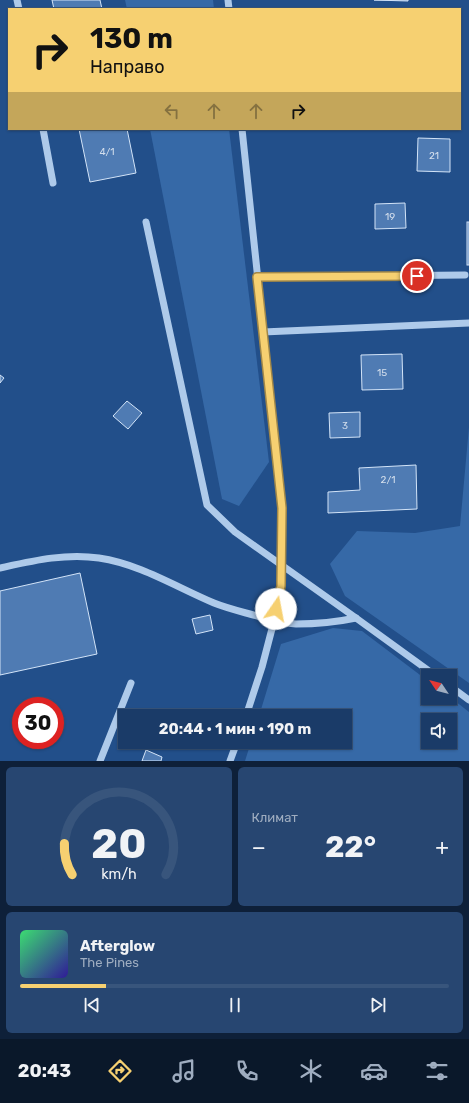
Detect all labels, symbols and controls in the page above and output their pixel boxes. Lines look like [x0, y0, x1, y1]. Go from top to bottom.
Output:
text: 130 m [90, 22, 173, 55]
icon: right [24, 24, 76, 76]
text: Направо [90, 56, 165, 78]
icon: left [161, 100, 183, 122]
icon: ahead [203, 100, 225, 122]
icon: ahead [245, 100, 267, 122]
icon: right [287, 100, 309, 122]
house number: 4/1 [99, 146, 115, 158]
house number: 21 [429, 150, 439, 162]
house number: 19 [385, 211, 395, 223]
pin [400, 259, 434, 293]
icon: arrive [406, 265, 428, 287]
house number: 15 [377, 367, 387, 379]
house number: 3 [342, 420, 348, 432]
house number: 2/1 [381, 474, 395, 486]
position arrow [255, 588, 297, 630]
north arrow [421, 669, 457, 705]
map controls [421, 669, 457, 749]
speed limit sign: 30 [12, 697, 64, 749]
button: sound [421, 713, 457, 749]
text: 20:44 · 1 мин · 190 m [159, 720, 311, 738]
text: Климат [252, 810, 298, 825]
text: 20 [91, 818, 146, 867]
text: 22° [325, 829, 376, 865]
text: − [252, 834, 266, 861]
text: + [435, 834, 449, 861]
text: km/h [101, 865, 137, 882]
text: Afterglow [80, 937, 155, 955]
text: The Pines [80, 955, 139, 970]
icon: previous [81, 994, 103, 1016]
icon: pause [224, 994, 246, 1016]
icon: next [367, 994, 389, 1016]
icon: directions [106, 1057, 134, 1085]
icon: music [170, 1057, 198, 1085]
icon: phone [233, 1057, 261, 1085]
icon: climate [297, 1057, 325, 1085]
icon: car [360, 1057, 388, 1085]
icon: filters [423, 1057, 451, 1085]
text: 20:43 [18, 1060, 71, 1082]

